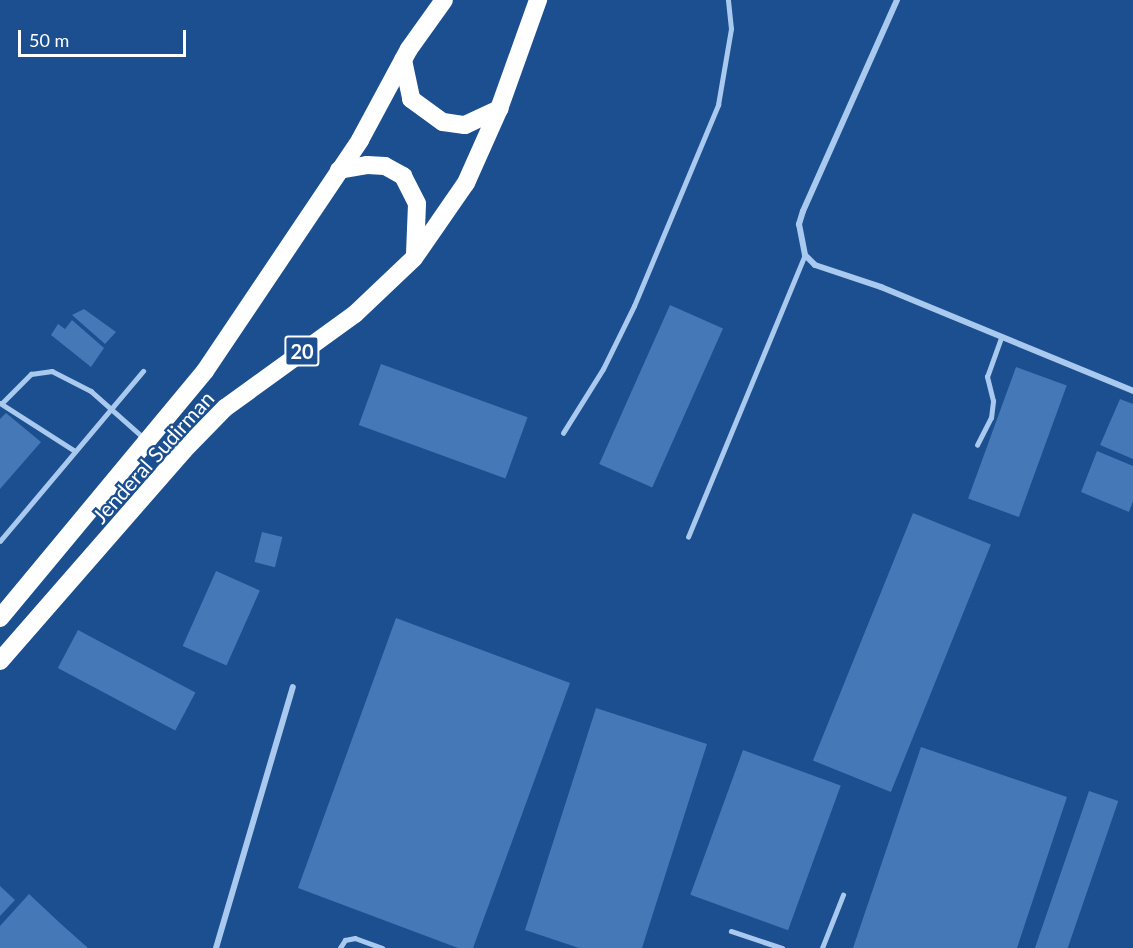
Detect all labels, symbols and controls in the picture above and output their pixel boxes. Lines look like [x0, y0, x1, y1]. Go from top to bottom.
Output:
scale bar [21, 18, 189, 56]
text: 50 m [29, 29, 69, 51]
road number: 20 [284, 334, 320, 368]
street label: Jenderal Sudirman [87, 386, 219, 528]

